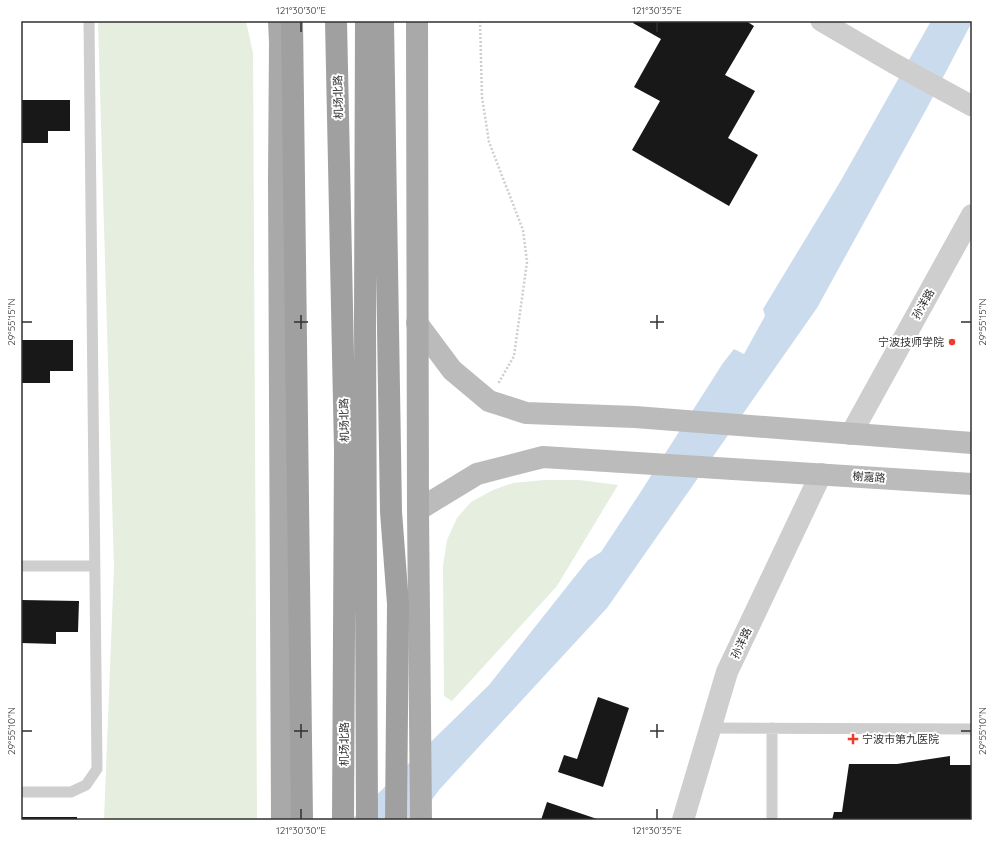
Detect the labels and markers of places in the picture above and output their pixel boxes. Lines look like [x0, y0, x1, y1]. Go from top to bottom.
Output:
place label: 宁波技师学院 [878, 335, 944, 349]
marker: 宁波技师学院 [947, 337, 957, 347]
place label: 宁波市第九医院 [862, 732, 939, 746]
marker: 宁波市第九医院 [847, 733, 859, 745]

